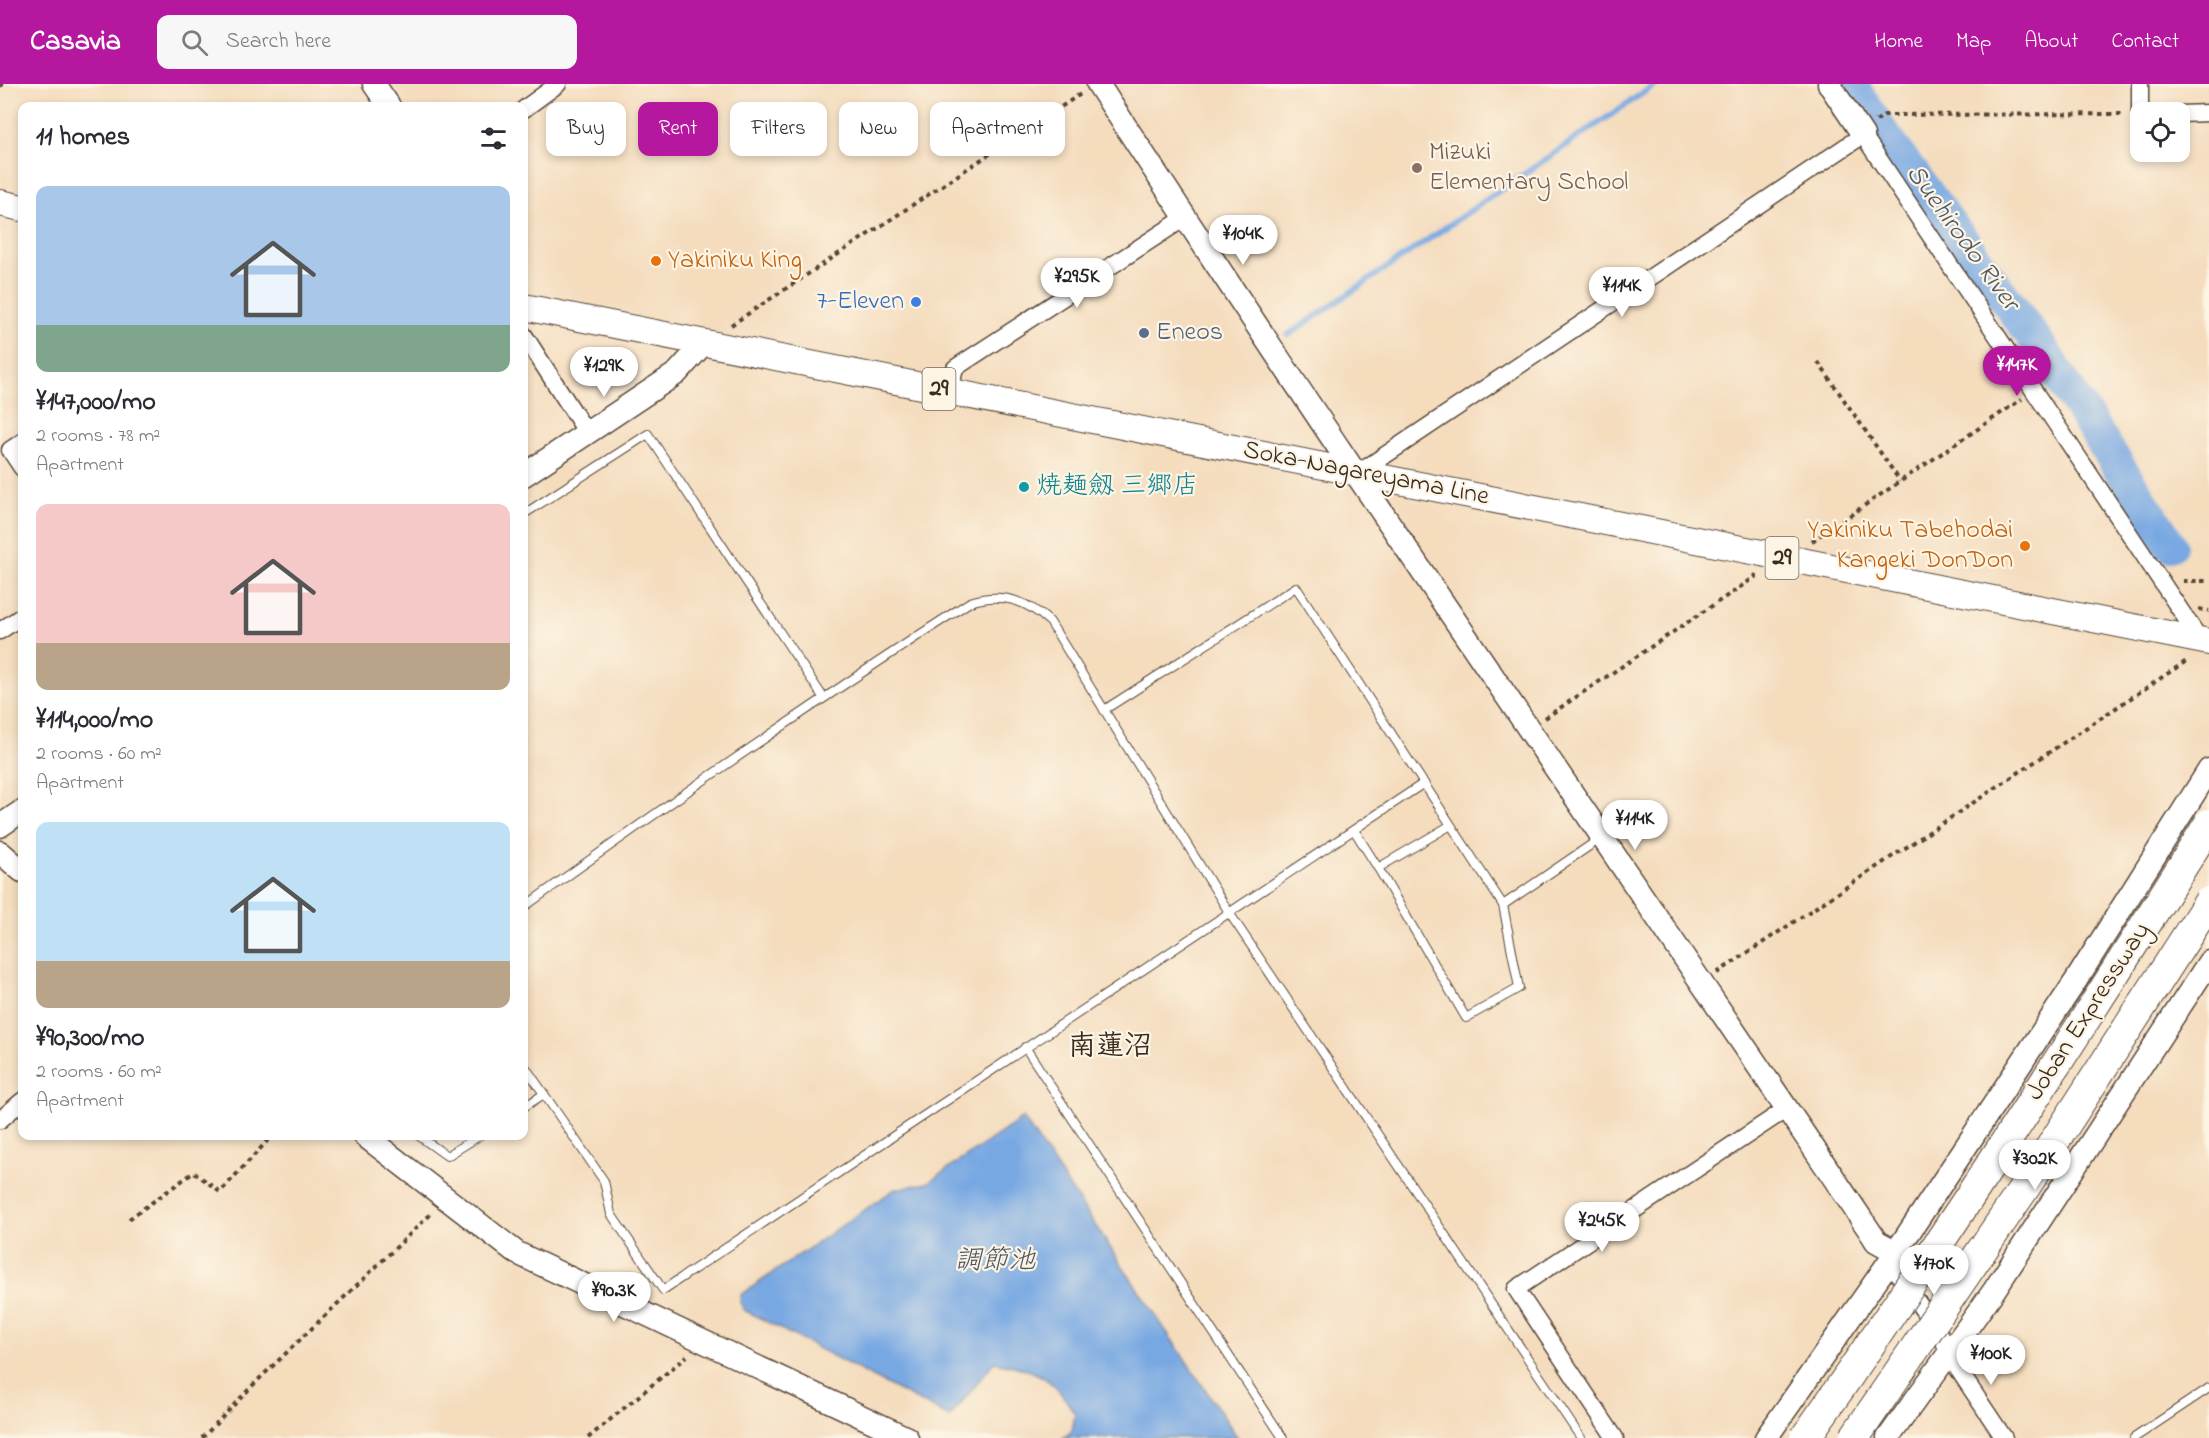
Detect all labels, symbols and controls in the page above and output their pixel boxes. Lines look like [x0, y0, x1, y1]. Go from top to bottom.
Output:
search box [157, 15, 577, 69]
text: Casavia [30, 22, 121, 63]
icon: search [178, 26, 211, 59]
text: Search here [226, 26, 331, 58]
text: Home [1874, 27, 1923, 57]
text: Map [1956, 27, 1991, 57]
text: About [2024, 27, 2078, 57]
text: Contact [2111, 27, 2179, 57]
chip: Buy [546, 102, 626, 156]
chip: Rent [638, 102, 718, 156]
chip: Filters [730, 102, 827, 156]
chip: New [839, 102, 918, 156]
chip: Apartment [930, 102, 1065, 156]
map controls [2130, 102, 2190, 162]
button: locate [2130, 102, 2190, 162]
text: 11 homes [36, 119, 130, 157]
icon: filters [477, 122, 510, 155]
place label: Mizuki Elementary School [1429, 134, 1628, 202]
water label: Suehirodo River [1896, 157, 2031, 322]
marker: Mizuki Elementary School [1410, 161, 1424, 175]
pin: ¥104K [1201, 215, 1285, 266]
text: ¥104K [1223, 220, 1263, 249]
icon: home [219, 225, 327, 333]
place label: Yakiniku King [668, 242, 802, 280]
marker: Yakiniku King [649, 254, 663, 268]
pin: ¥295K [1035, 258, 1119, 309]
text: ¥295K [1055, 263, 1099, 292]
pin: ¥114K [1580, 267, 1664, 318]
text: ¥114K [1603, 272, 1641, 301]
place label: 7-Eleven [816, 283, 904, 321]
marker: 7-Eleven [909, 295, 923, 309]
place label: Eneos [1156, 314, 1223, 352]
marker: Eneos [1137, 326, 1151, 340]
pin: ¥147K [1975, 346, 2059, 397]
pin: ¥129K [562, 347, 646, 398]
text: ¥147K [1997, 351, 2037, 380]
text: ¥129K [584, 352, 624, 381]
road number: 29 [922, 368, 956, 410]
text: ¥147,000/mo [36, 384, 156, 422]
text: 2 rooms · 78 m² [36, 422, 160, 451]
street label: Soka-Nagareyama Line [1240, 432, 1492, 517]
text: Apartment [36, 451, 124, 480]
place label: 焼麺劔 三郷店 [1036, 468, 1199, 506]
marker: 焼麺劔 三郷店 [1017, 480, 1031, 494]
place label: Yakiniku Tabehodai Kangeki DonDon [1807, 512, 2013, 580]
road number: 29 [1766, 537, 1798, 579]
marker: Yakiniku Tabehodai Kangeki DonDon [2018, 539, 2032, 553]
icon: home [219, 543, 327, 651]
text: ¥114,000/mo [36, 702, 153, 740]
text: 2 rooms · 60 m² [36, 740, 162, 769]
text: Apartment [36, 769, 124, 798]
pin: ¥114K [1593, 800, 1677, 851]
text: ¥114K [1616, 805, 1654, 834]
icon: home [219, 861, 327, 969]
street label: Joban Expressway [2017, 915, 2161, 1109]
text: ¥90,300/mo [36, 1020, 145, 1058]
district label: 南蓮沼 [1068, 1027, 1152, 1068]
text: 2 rooms · 60 m² [36, 1058, 162, 1087]
text: Apartment [36, 1087, 124, 1116]
pin: ¥302K [1993, 1140, 2077, 1191]
text: ¥302K [2013, 1145, 2057, 1174]
pin: ¥245K [1560, 1202, 1644, 1253]
text: ¥245K [1578, 1207, 1626, 1236]
water label: 調節池 [955, 1242, 1036, 1281]
pin: ¥170K [1892, 1245, 1976, 1296]
text: ¥170K [1914, 1250, 1954, 1279]
pin: ¥90.3K [565, 1272, 663, 1323]
text: ¥90.3K [592, 1277, 636, 1306]
pin: ¥100K [1949, 1335, 2033, 1386]
text: ¥100K [1970, 1340, 2012, 1369]

